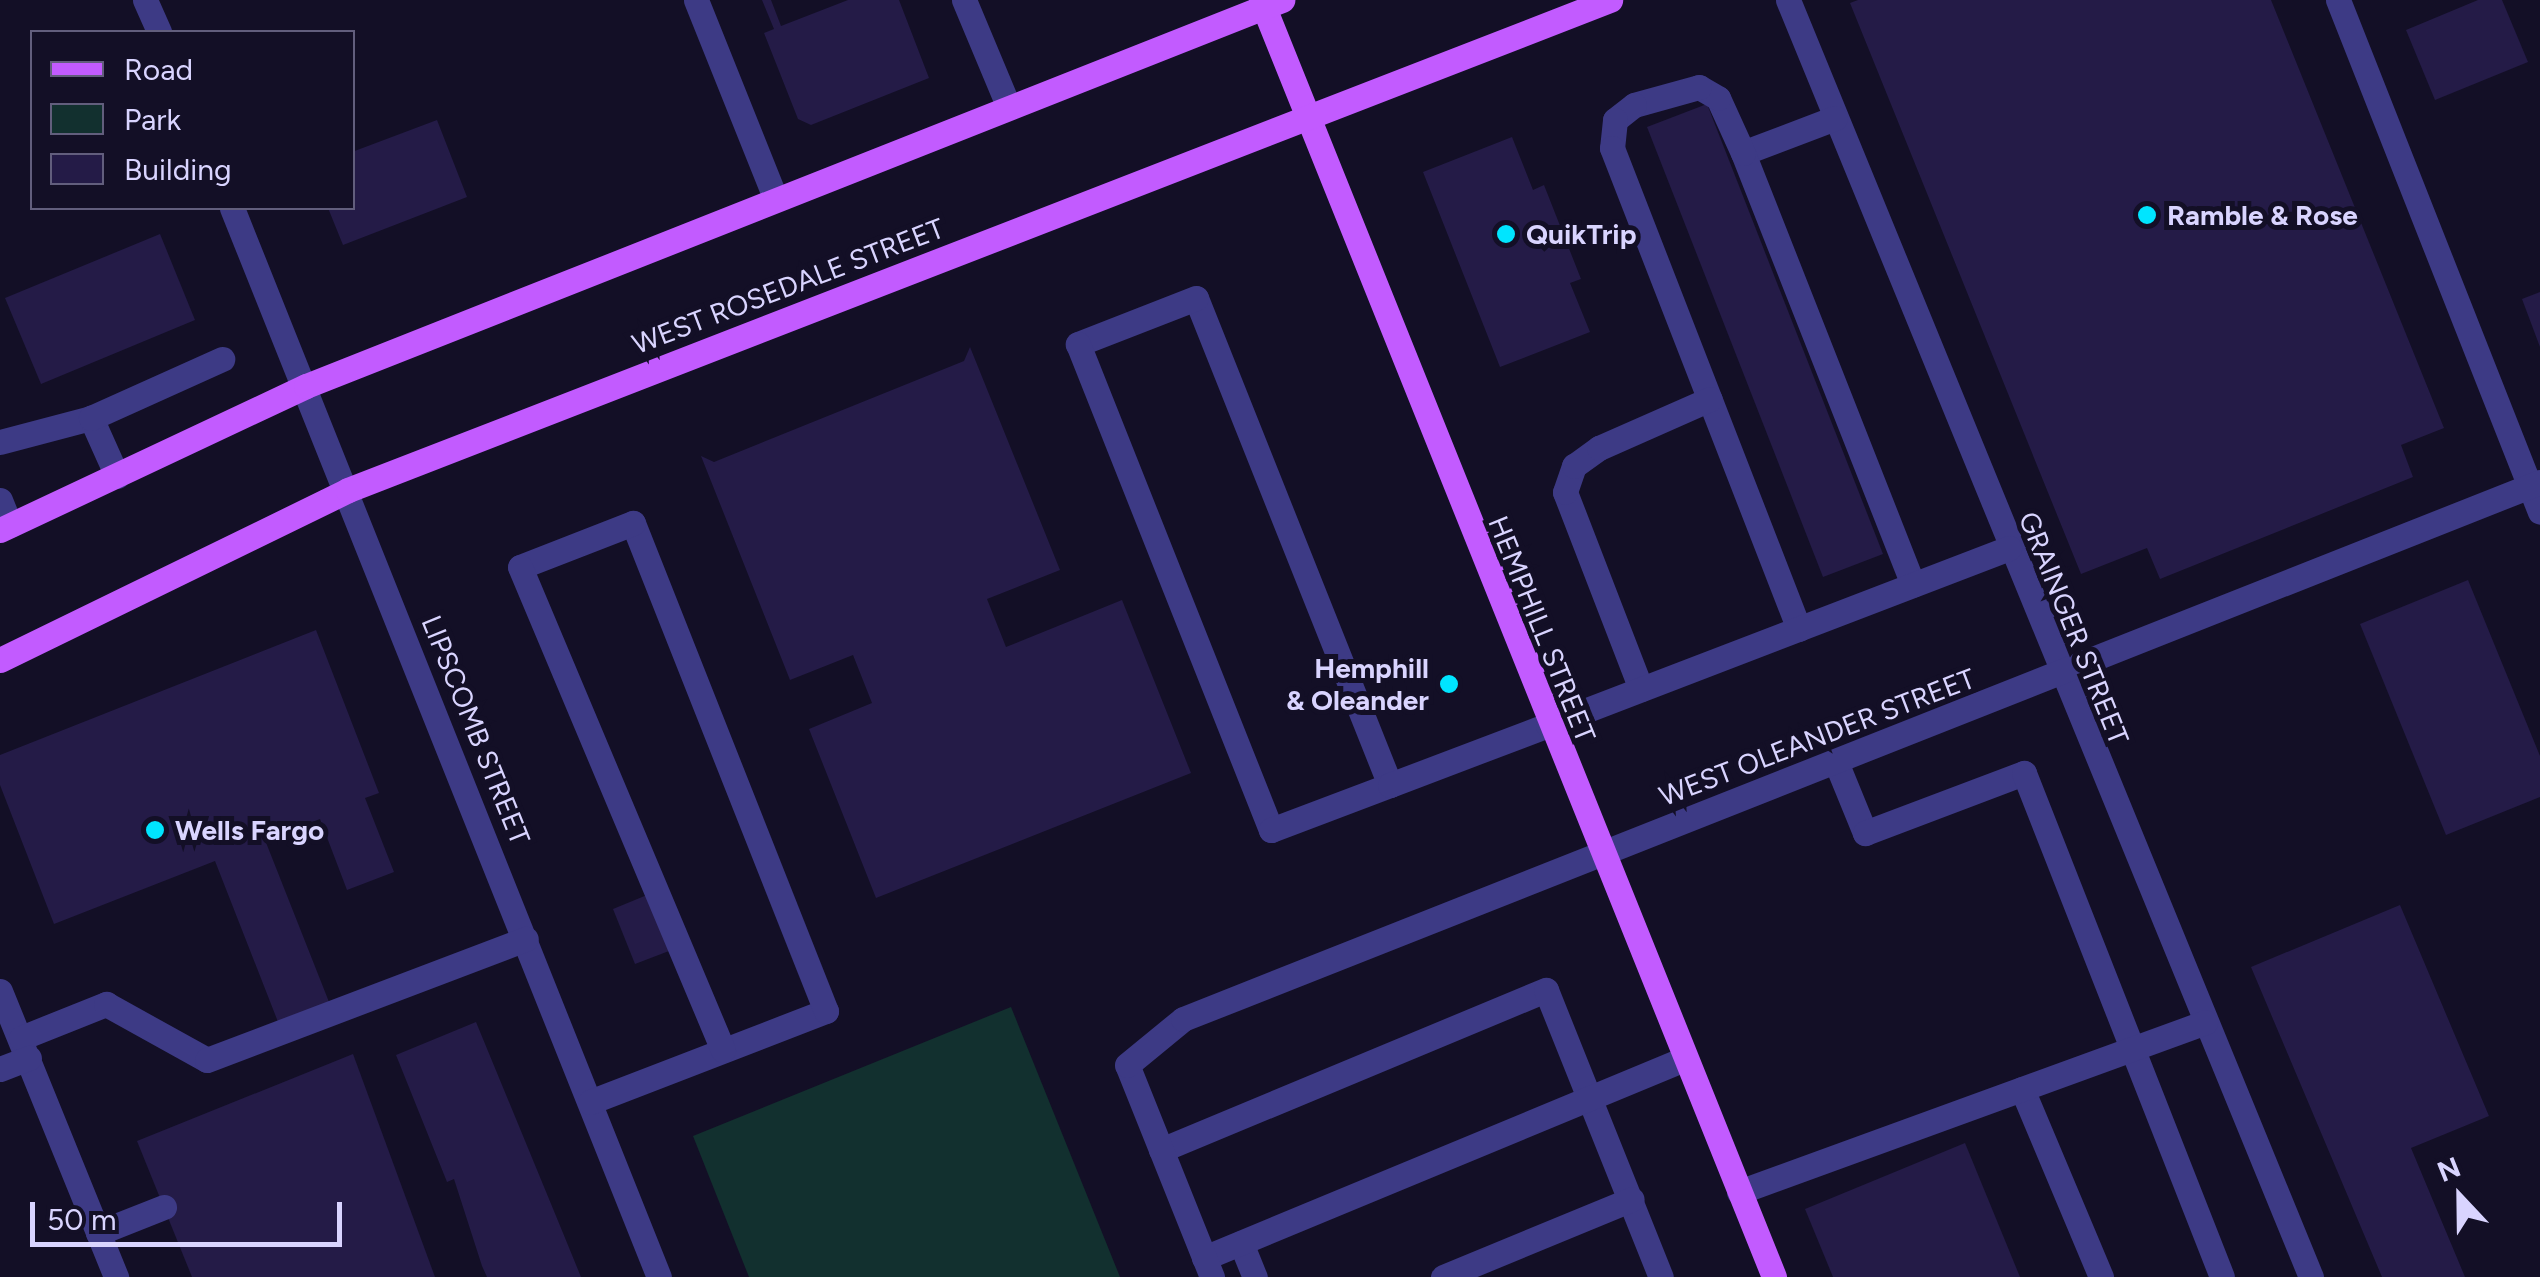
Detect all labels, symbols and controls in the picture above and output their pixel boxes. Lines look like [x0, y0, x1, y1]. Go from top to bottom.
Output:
legend [30, 30, 355, 210]
text: Road [124, 51, 193, 88]
text: Park [124, 101, 181, 138]
text: Building [124, 151, 232, 188]
place label: Ramble & Rose [2167, 198, 2358, 232]
marker: Ramble & Rose [2136, 204, 2158, 226]
street label: WEST ROSEDALE STREET [627, 211, 949, 361]
place label: QuikTrip [1526, 217, 1636, 251]
marker: QuikTrip [1495, 223, 1517, 245]
street label: GRAINGER STREET [2012, 507, 2136, 749]
street label: HEMPHILL STREET [1481, 511, 1603, 747]
street label: LIPSCOMB STREET [415, 611, 537, 849]
place label: Hemphill & Oleander [1286, 651, 1429, 717]
street label: WEST OLEANDER STREET [1654, 661, 1980, 813]
marker: Hemphill & Oleander [1438, 673, 1460, 695]
place label: Wells Fargo [175, 813, 324, 847]
marker: Wells Fargo [144, 819, 166, 841]
north arrow [2410, 1147, 2510, 1247]
text: N [2432, 1149, 2465, 1189]
scale bar [35, 1182, 348, 1244]
text: 50 m [47, 1201, 116, 1238]

